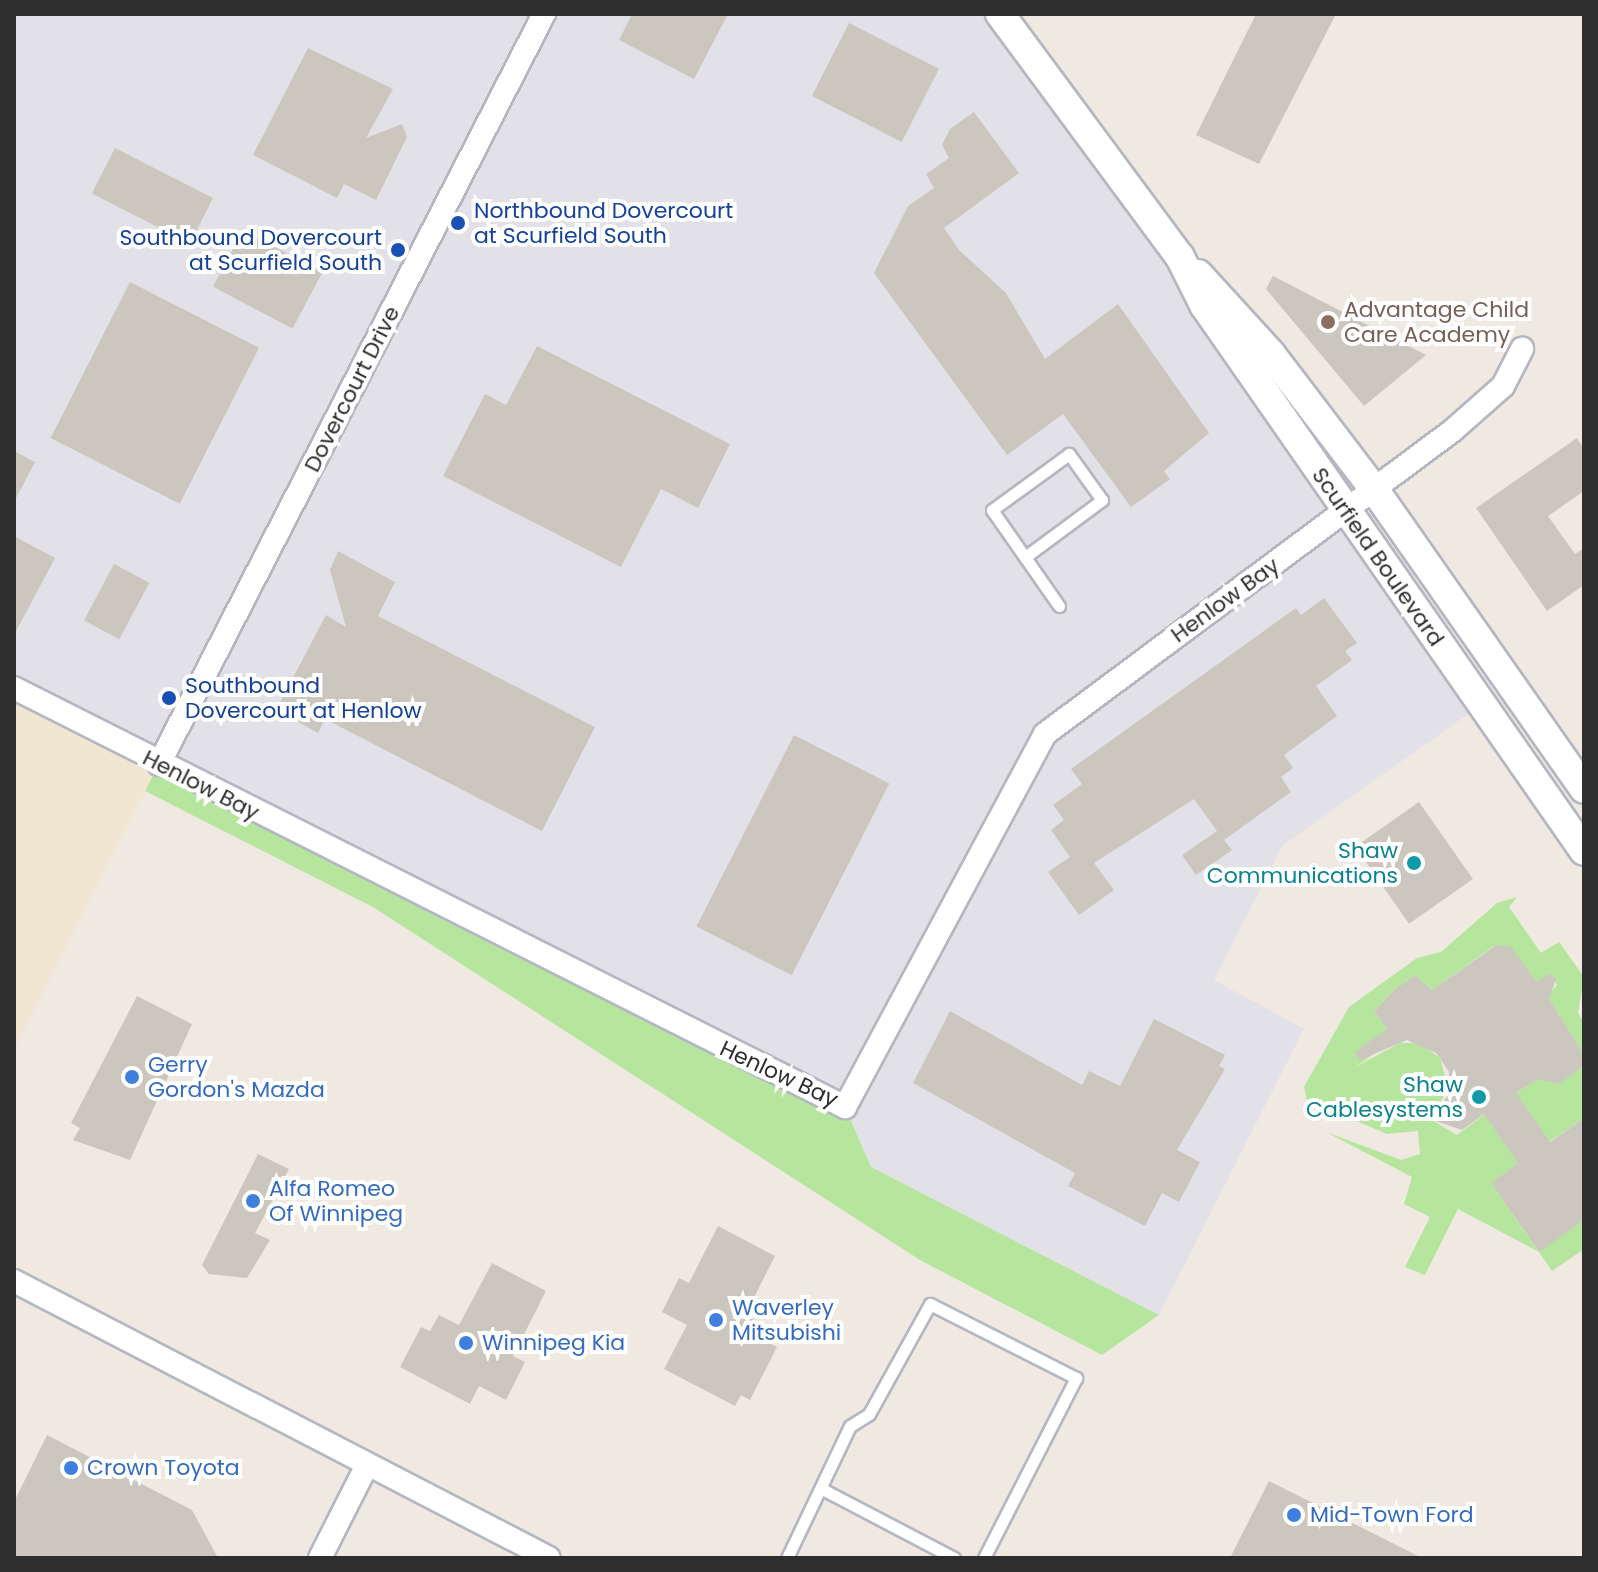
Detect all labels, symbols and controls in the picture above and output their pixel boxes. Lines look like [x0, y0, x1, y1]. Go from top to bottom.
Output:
place label: Northbound Dovercourt at Scurfield South [474, 197, 733, 248]
marker: Northbound Dovercourt at Scurfield South [449, 214, 467, 232]
place label: Southbound Dovercourt at Scurfield South [119, 224, 382, 276]
marker: Southbound Dovercourt at Scurfield South [389, 241, 407, 259]
place label: Advantage Child Care Academy [1344, 296, 1529, 348]
street label: Dovercourt Drive [299, 302, 405, 476]
marker: Advantage Child Care Academy [1319, 313, 1337, 331]
street label: Scurfield Boulevard [1306, 463, 1450, 651]
street label: Henlow Bay [1166, 552, 1284, 648]
place label: Southbound Dovercourt at Henlow [185, 672, 422, 724]
marker: Southbound Dovercourt at Henlow [160, 689, 178, 707]
street label: Henlow Bay [138, 744, 264, 826]
place label: Shaw Communications [1207, 837, 1398, 888]
marker: Shaw Communications [1405, 854, 1423, 872]
street label: Henlow Bay [716, 1035, 842, 1113]
place label: Gerry Gordon's Mazda [148, 1051, 325, 1102]
marker: Gerry Gordon's Mazda [123, 1068, 141, 1086]
place label: Shaw Cablesystems [1306, 1071, 1463, 1122]
marker: Shaw Cablesystems [1470, 1088, 1488, 1106]
place label: Alfa Romeo Of Winnipeg [269, 1175, 403, 1226]
marker: Alfa Romeo Of Winnipeg [244, 1192, 262, 1210]
place label: Waverley Mitsubishi [732, 1294, 841, 1346]
marker: Waverley Mitsubishi [707, 1311, 725, 1329]
place label: Winnipeg Kia [482, 1330, 625, 1356]
marker: Winnipeg Kia [457, 1334, 475, 1352]
place label: Crown Toyota [87, 1455, 240, 1481]
marker: Crown Toyota [62, 1459, 80, 1477]
place label: Mid-Town Ford [1310, 1502, 1474, 1528]
marker: Mid-Town Ford [1285, 1506, 1303, 1524]

